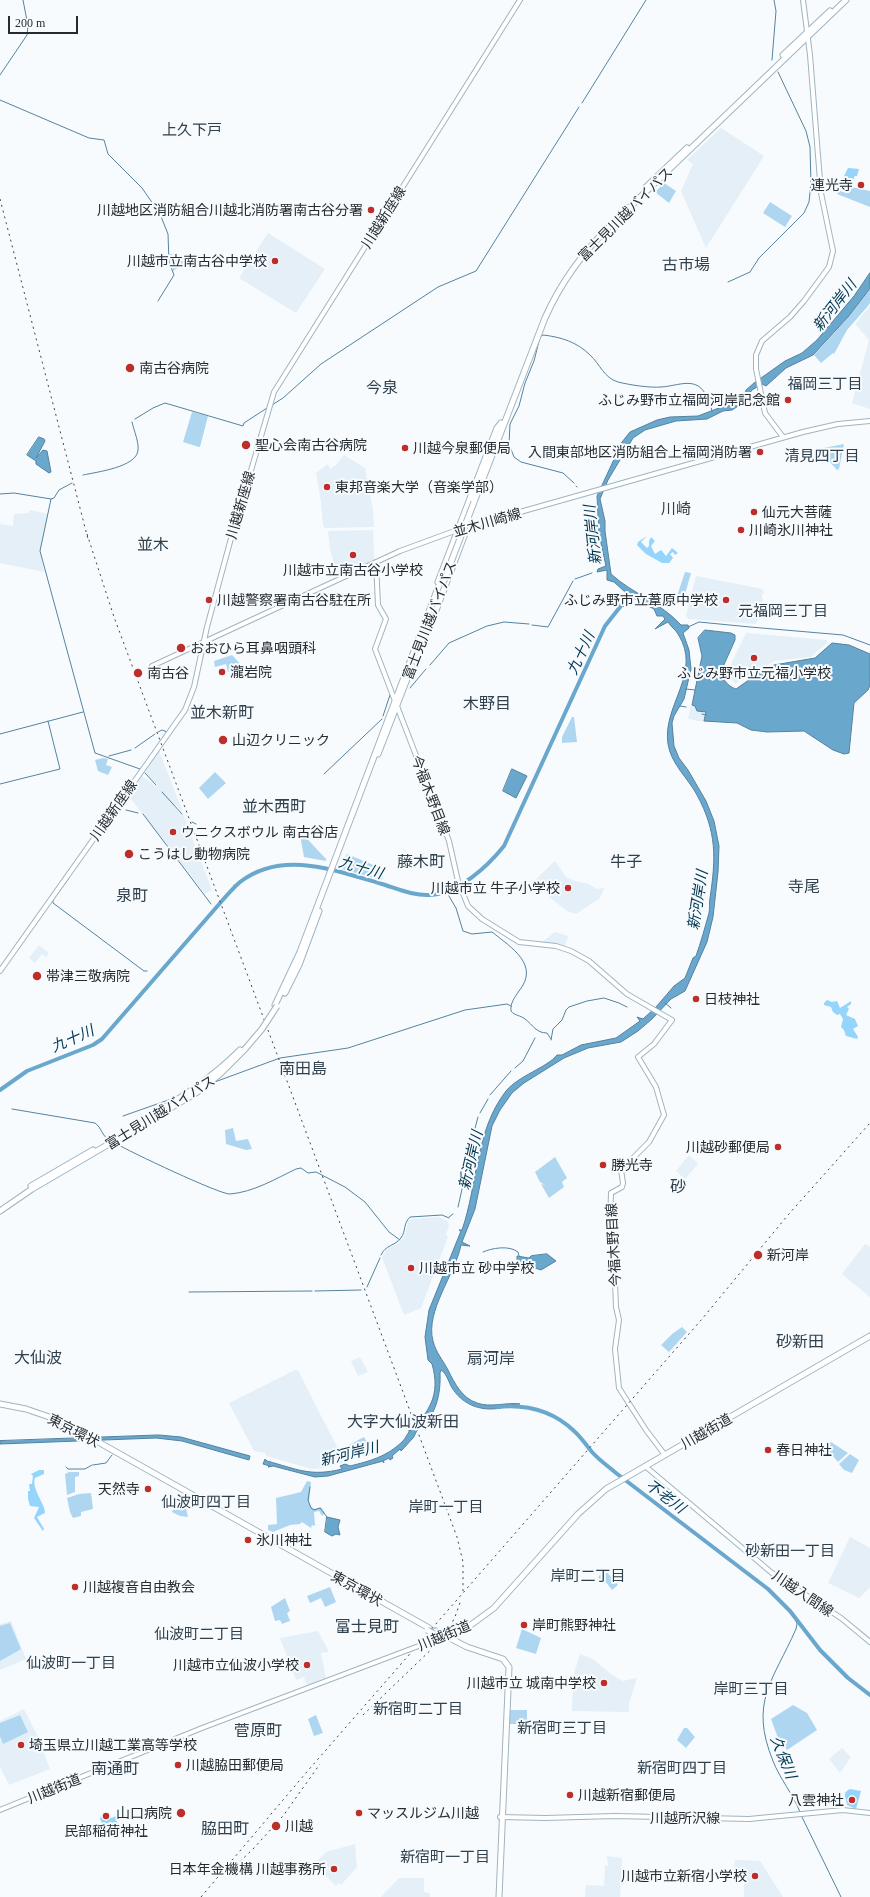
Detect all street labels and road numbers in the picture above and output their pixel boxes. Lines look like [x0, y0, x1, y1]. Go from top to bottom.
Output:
street label: 富士見川越バイパス [575, 164, 675, 264]
street label: 川越新座線 [357, 183, 409, 251]
street label: 川越新座線 [222, 469, 258, 541]
street label: 並木川崎線 [451, 504, 523, 540]
street label: 富士見川越バイパス [399, 558, 459, 682]
street label: 今福木野目線 [408, 753, 454, 837]
street label: 川越新座線 [86, 777, 140, 843]
street label: 富士見川越バイパス [102, 1071, 218, 1153]
street label: 今福木野目線 [602, 1203, 624, 1287]
street label: 東京環状 [45, 1410, 103, 1450]
street label: 川越街道 [678, 1410, 734, 1452]
street label: 川越入間線 [769, 1566, 837, 1620]
street label: 東京環状 [328, 1567, 386, 1609]
street label: 川越街道 [415, 1616, 473, 1654]
street label: 川越街道 [25, 1770, 83, 1806]
street label: 川越所沢線 [650, 1810, 720, 1826]

